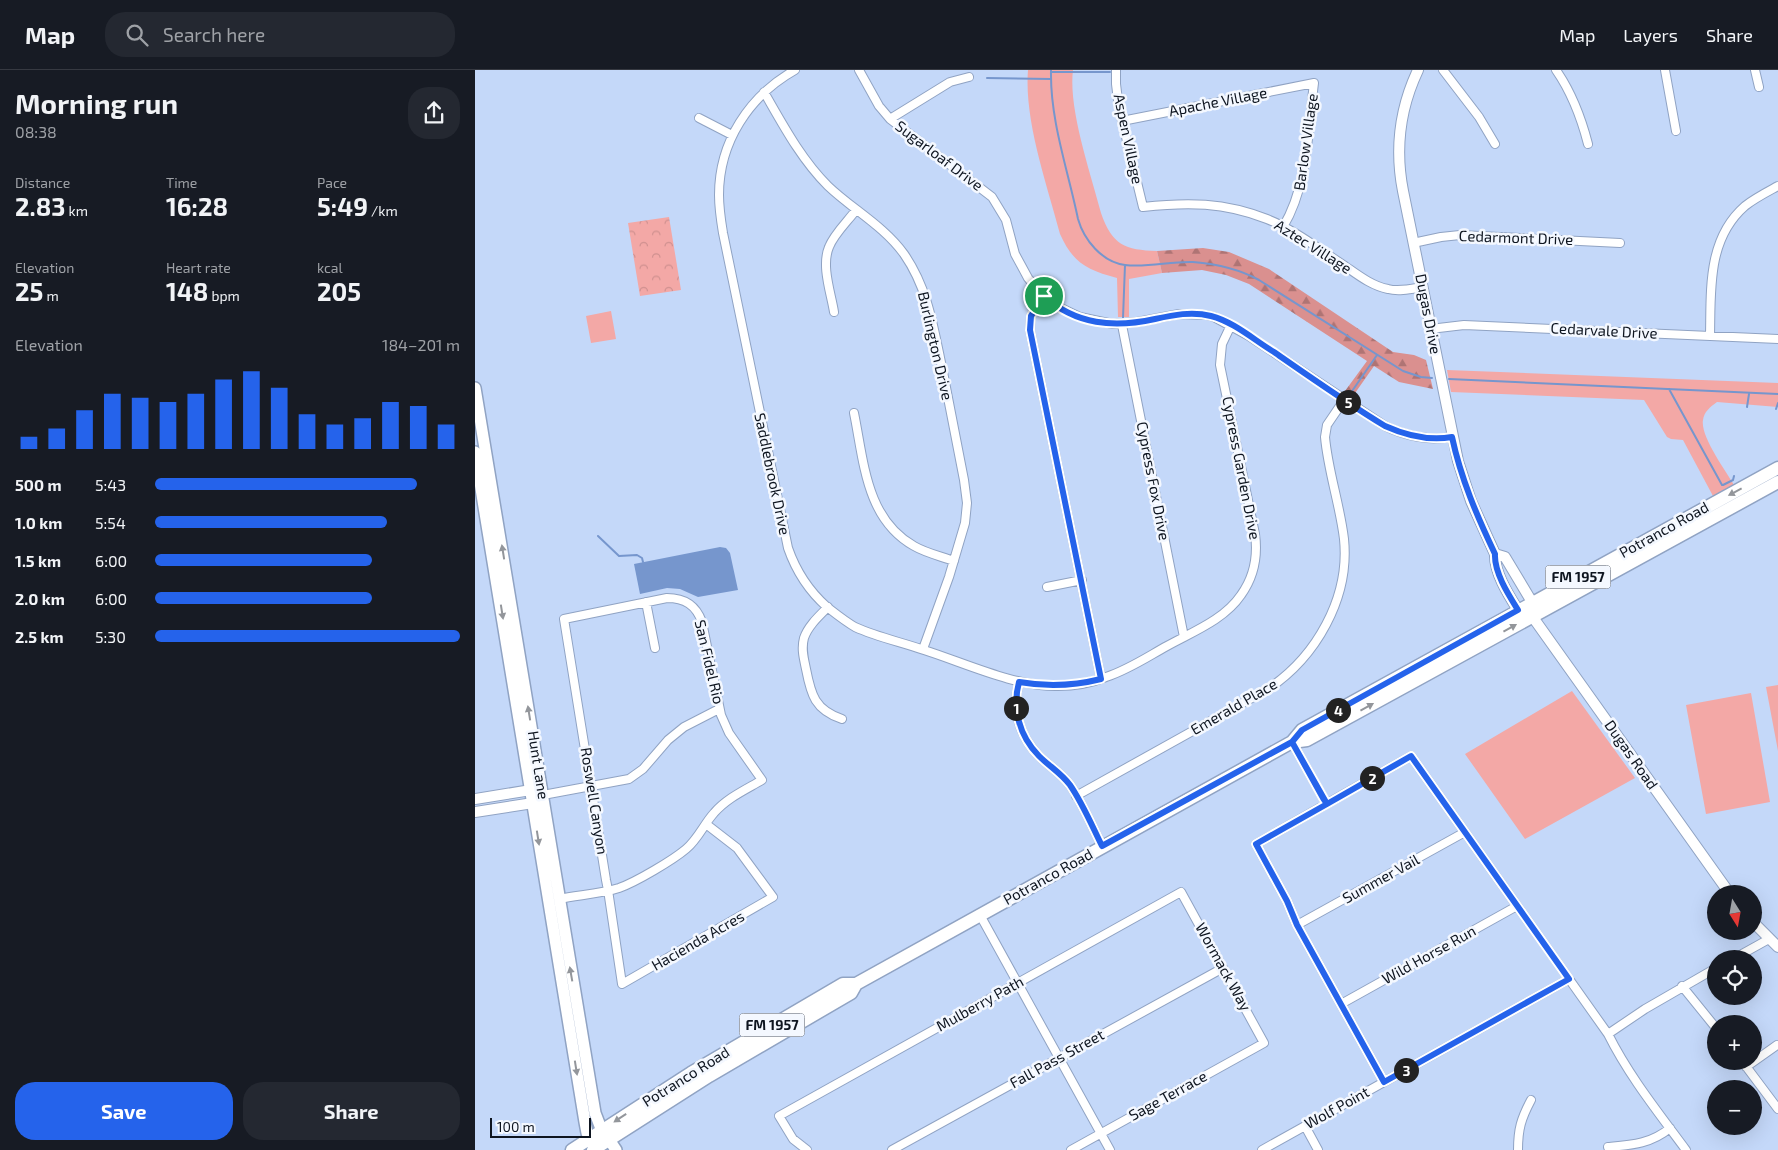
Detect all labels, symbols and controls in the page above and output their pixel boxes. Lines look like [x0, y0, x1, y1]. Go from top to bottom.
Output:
search box [105, 12, 455, 57]
text: Map [25, 20, 75, 49]
icon: search [123, 21, 151, 49]
text: Search here [163, 23, 265, 46]
text: Map [1559, 24, 1595, 46]
text: Layers [1623, 24, 1678, 46]
text: Share [1706, 24, 1753, 46]
street label: Apache Village [1167, 83, 1268, 119]
text: Morning run [15, 86, 178, 120]
button: share [408, 87, 460, 139]
street label: Aspen Village [1111, 92, 1147, 186]
street label: Barlow Village [1289, 92, 1321, 192]
street label: Sugarloaf Drive [892, 116, 987, 194]
text: 08:38 [15, 122, 57, 141]
text: Distance [15, 174, 70, 191]
text: Time [166, 174, 197, 191]
text: Pace [317, 174, 347, 191]
text: 2.83 [15, 191, 65, 221]
text: 16:28 [166, 191, 228, 221]
text: 5:49 [317, 191, 368, 221]
text: km [65, 202, 88, 219]
text: /km [368, 202, 398, 219]
street label: Aztec Village [1272, 215, 1355, 277]
street label: Cedarmont Drive [1459, 226, 1574, 248]
text: Elevation [15, 259, 74, 276]
text: Heart rate [166, 259, 231, 276]
text: kcal [317, 259, 343, 276]
street label: Dugas Drive [1412, 272, 1446, 356]
pin [1023, 275, 1065, 317]
text: 25 [15, 276, 43, 306]
text: 148 [166, 276, 208, 306]
text: 205 [317, 276, 361, 306]
icon: arrive [1030, 282, 1058, 310]
text: m [43, 287, 59, 304]
text: bpm [208, 287, 240, 304]
street label: Burlington Drive [915, 290, 957, 402]
street label: Cedarvale Drive [1550, 318, 1658, 342]
text: Elevation [15, 335, 83, 354]
text: 184–201 m [382, 335, 460, 354]
pin: 5 [1335, 390, 1361, 414]
text: 5 [1345, 394, 1352, 411]
street label: Cypress Garden Drive [1219, 395, 1265, 541]
street label: Saddlebrook Drive [751, 411, 795, 536]
street label: Cypress Fox Drive [1134, 420, 1174, 542]
text: 500 m [15, 475, 62, 494]
text: 5:43 [95, 475, 126, 494]
one-way arrow [1728, 488, 1742, 496]
street label: Potranco Road [1616, 497, 1711, 561]
text: 1.0 km [15, 513, 62, 532]
text: 5:54 [95, 513, 126, 532]
one-way arrow [499, 544, 507, 560]
text: 1.5 km [15, 551, 61, 570]
text: 6:00 [95, 551, 127, 570]
road number: FM 1957 [1545, 566, 1611, 588]
text: 2.0 km [15, 589, 65, 608]
text: 6:00 [95, 589, 127, 608]
one-way arrow [498, 605, 506, 621]
street label: San Fidel Rio [692, 618, 728, 706]
one-way arrow [1502, 624, 1517, 632]
text: 2.5 km [15, 627, 64, 646]
text: 5:30 [95, 627, 126, 646]
street label: Emerald Place [1187, 674, 1280, 738]
pin: 1 [1003, 696, 1029, 720]
pin: 4 [1325, 698, 1351, 722]
text: 1 [1013, 700, 1020, 717]
text: 4 [1334, 702, 1343, 719]
one-way arrow [1361, 702, 1374, 711]
one-way arrow [525, 704, 533, 720]
street label: Dugas Road [1601, 716, 1662, 793]
street label: Hunt Lane [525, 729, 553, 800]
street label: Roswell Canyon [578, 746, 612, 856]
pin: 2 [1359, 766, 1385, 790]
text: 2 [1368, 770, 1377, 787]
one-way arrow [535, 830, 543, 846]
street label: Potranco Road [1000, 844, 1095, 908]
street label: Summer Vail [1339, 849, 1423, 907]
north arrow [1707, 885, 1763, 940]
map controls [1707, 885, 1762, 1135]
street label: Hacienda Acres [648, 906, 747, 974]
street label: Wormack Way [1192, 919, 1256, 1014]
street label: Wild Horse Run [1378, 921, 1479, 987]
button: locate [1707, 950, 1762, 1005]
one-way arrow [567, 966, 575, 982]
street label: Mulberry Path [933, 972, 1026, 1035]
road number: FM 1957 [739, 1014, 805, 1036]
button: + [1707, 1015, 1762, 1070]
street label: Fall Pass Street [1006, 1025, 1107, 1091]
street label: Potranco Road [638, 1042, 732, 1110]
pin: 3 [1393, 1058, 1419, 1082]
one-way arrow [572, 1060, 580, 1076]
text: 3 [1403, 1062, 1410, 1079]
street label: Sage Terrace [1125, 1066, 1210, 1124]
button: − [1707, 1080, 1762, 1135]
button: Save [15, 1082, 233, 1140]
button: Share [243, 1082, 460, 1140]
street label: Wolf Point [1301, 1082, 1372, 1132]
one-way arrow [613, 1113, 627, 1123]
scale bar [490, 1115, 591, 1138]
text: 100 m [497, 1118, 535, 1135]

